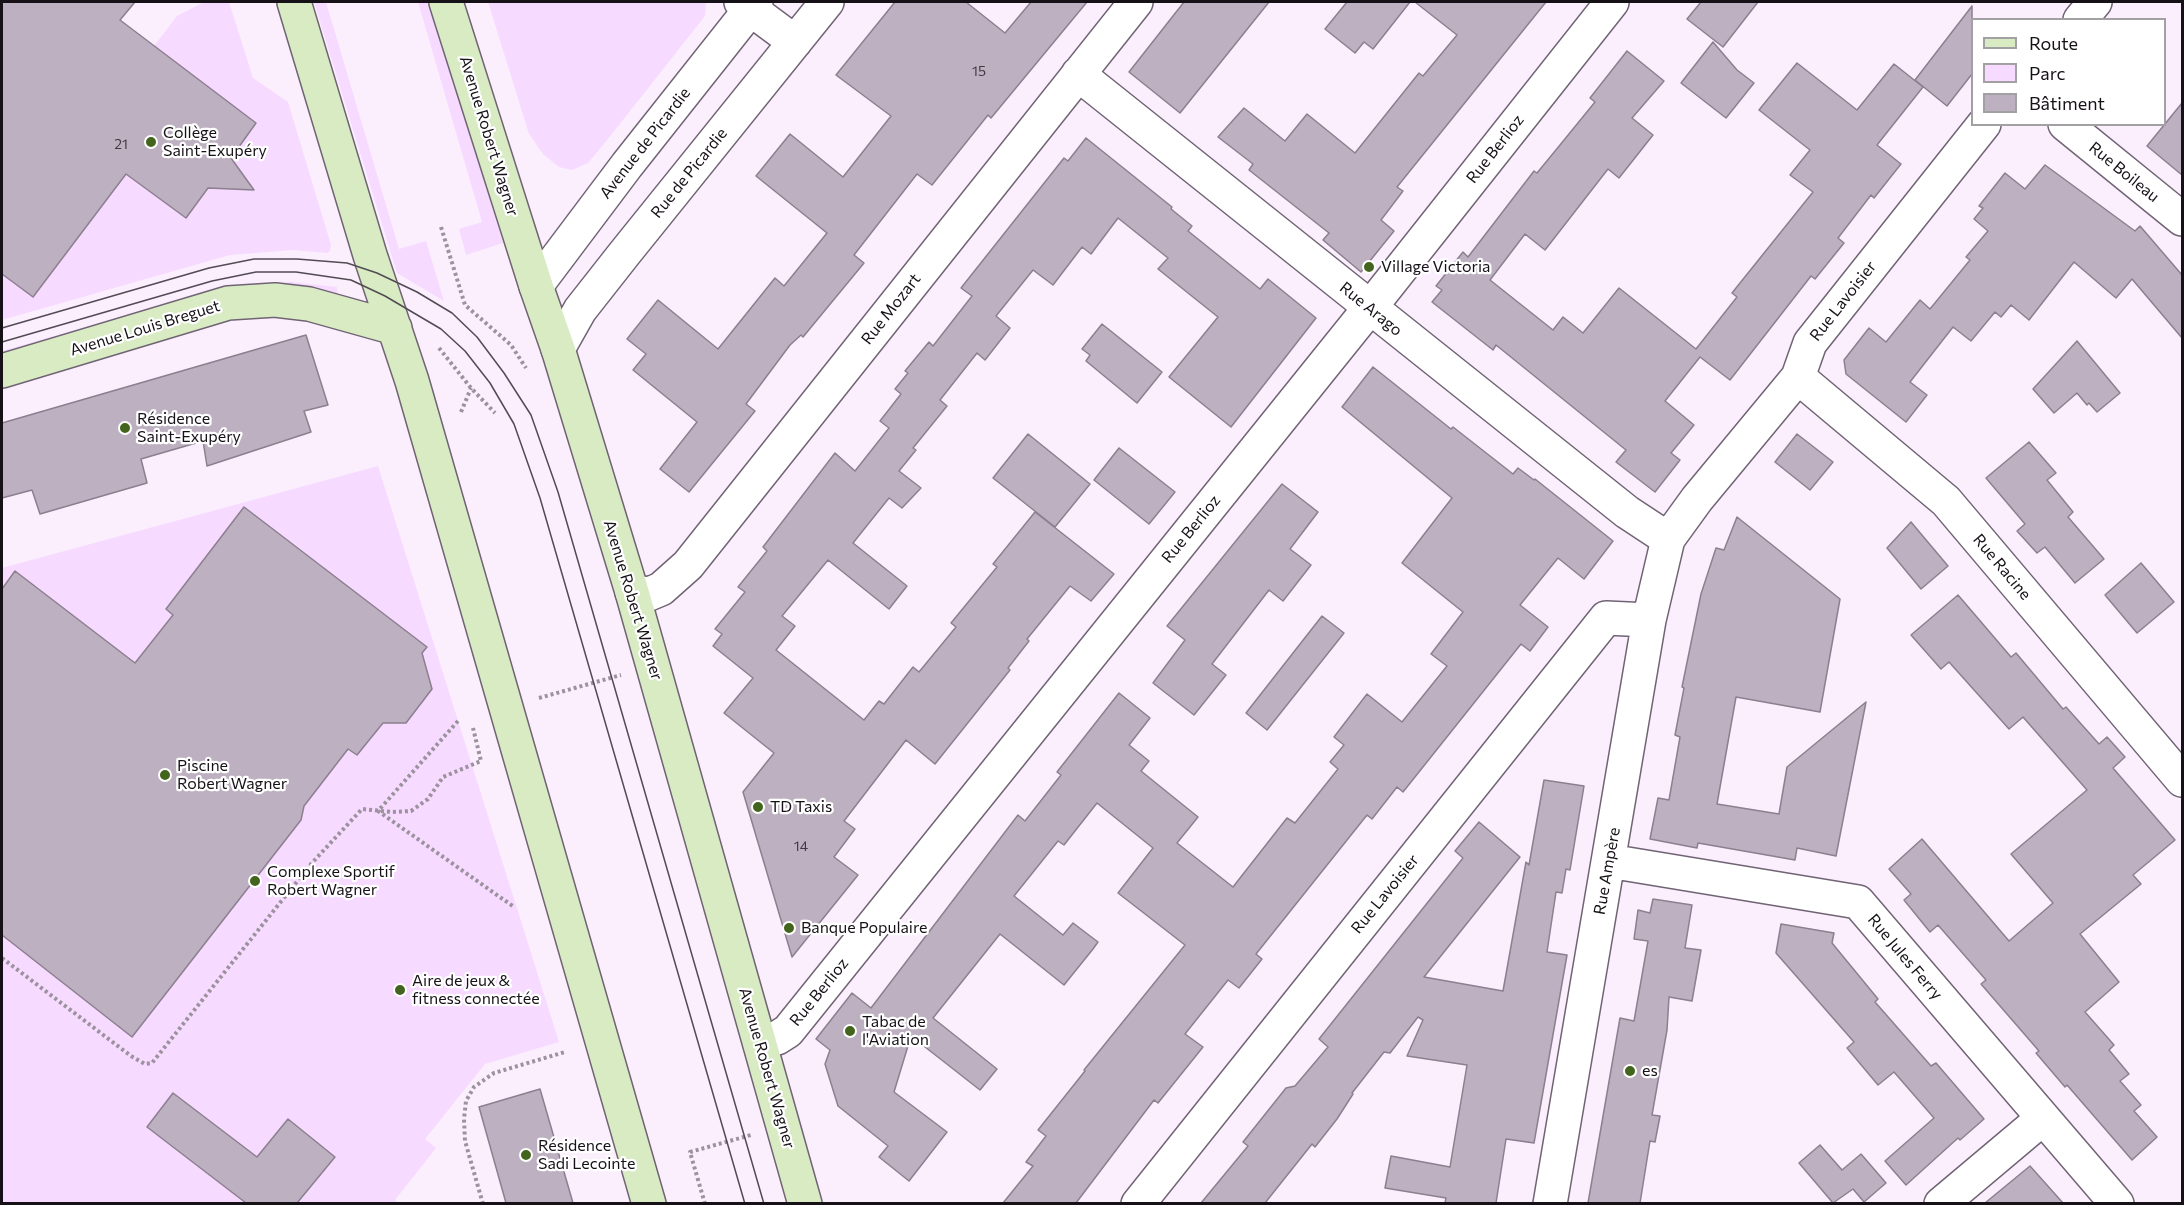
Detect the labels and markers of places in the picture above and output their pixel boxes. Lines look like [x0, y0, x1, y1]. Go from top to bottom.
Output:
place label: Collège Saint-Exupéry [163, 123, 267, 161]
marker: Collège Saint-Exupéry [144, 135, 158, 149]
place label: Village Victoria [1381, 257, 1490, 277]
marker: Village Victoria [1362, 260, 1376, 274]
place label: Résidence Saint-Exupéry [137, 409, 241, 447]
marker: Résidence Saint-Exupéry [118, 421, 132, 435]
place label: Piscine Robert Wagner [177, 756, 287, 794]
marker: Piscine Robert Wagner [158, 768, 172, 782]
place label: TD Taxis [770, 797, 832, 817]
marker: TD Taxis [751, 800, 765, 814]
place label: Complexe Sportif Robert Wagner [267, 862, 395, 900]
marker: Complexe Sportif Robert Wagner [248, 874, 262, 888]
place label: Banque Populaire [801, 918, 927, 938]
marker: Banque Populaire [782, 921, 796, 935]
place label: Aire de jeux & fitness connectée [412, 971, 540, 1009]
marker: Aire de jeux & fitness connectée [393, 983, 407, 997]
place label: Tabac de l'Aviation [862, 1012, 929, 1050]
marker: Tabac de l'Aviation [843, 1024, 857, 1038]
place label: es [1642, 1061, 1658, 1081]
marker: es [1623, 1064, 1637, 1078]
place label: Résidence Sadi Lecointe [538, 1136, 635, 1174]
marker: Résidence Sadi Lecointe [519, 1148, 533, 1162]

